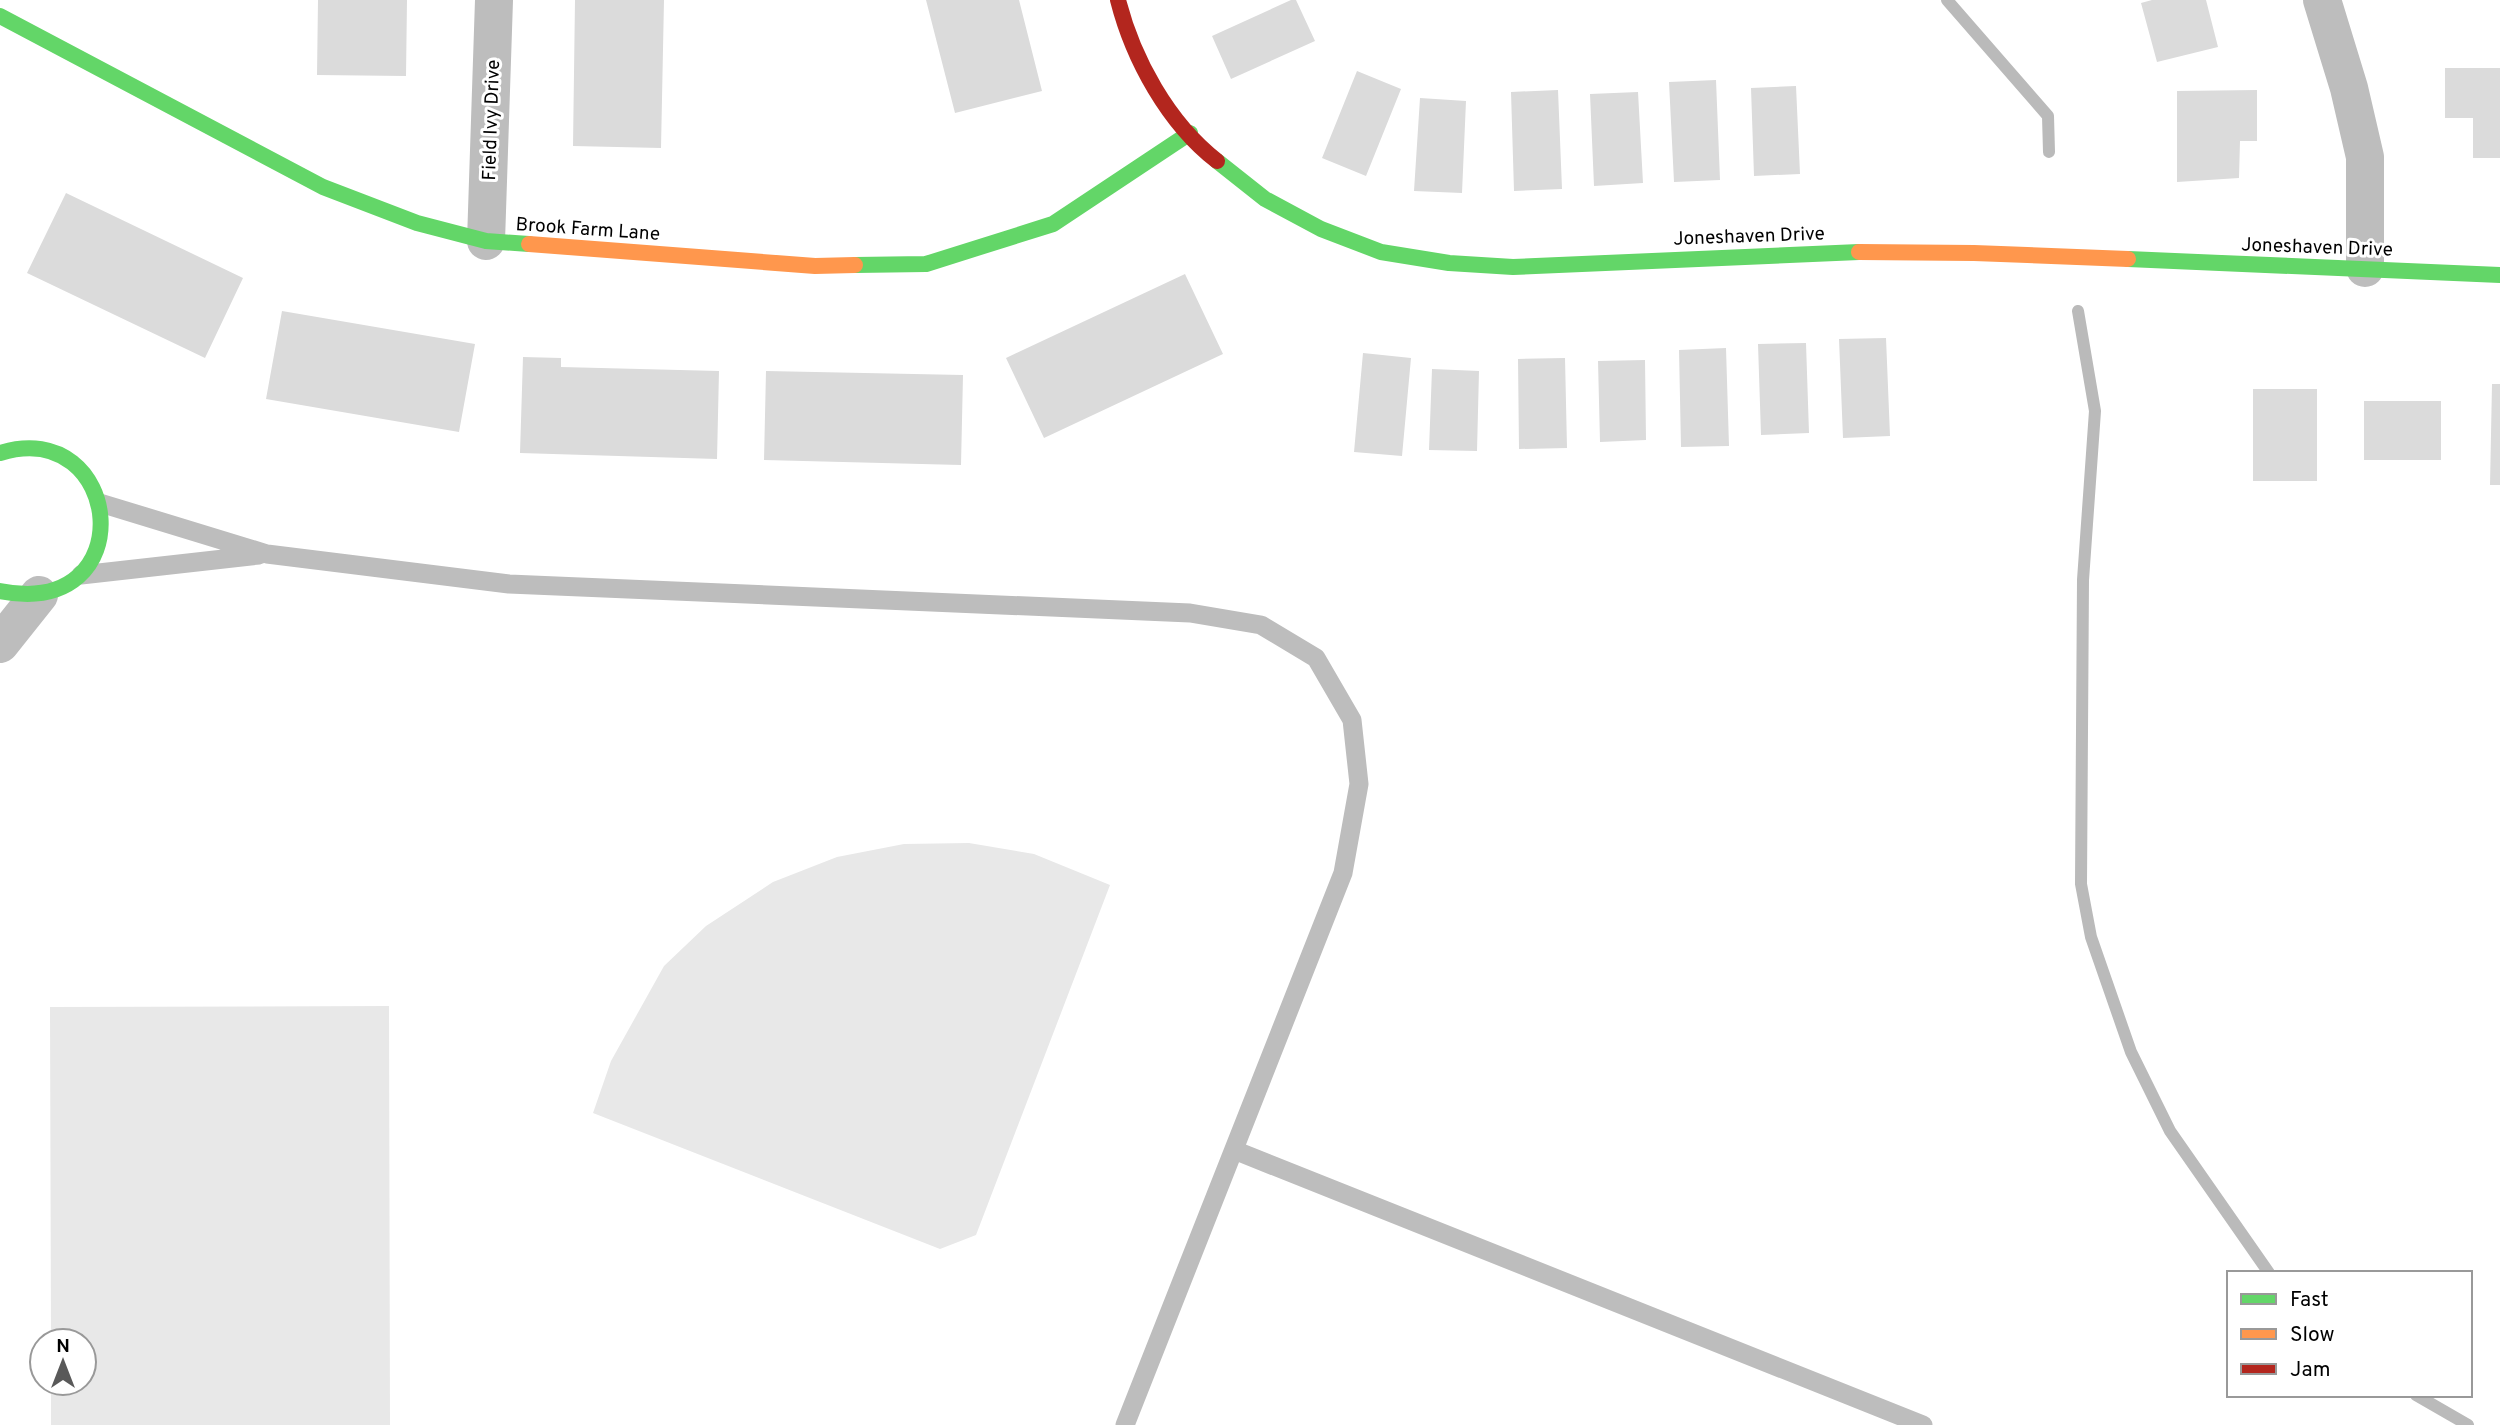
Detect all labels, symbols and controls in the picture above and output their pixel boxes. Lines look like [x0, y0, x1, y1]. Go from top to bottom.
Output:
street label: Field Ivy Drive [478, 59, 506, 181]
street label: Brook Farm Lane [515, 213, 661, 247]
street label: Joneshaven Drive [1673, 222, 1825, 252]
street label: Joneshaven Drive [2241, 233, 2393, 263]
legend [2227, 1271, 2472, 1397]
text: Fast [2290, 1287, 2329, 1314]
text: Slow [2290, 1322, 2335, 1349]
north arrow [28, 1327, 98, 1397]
text: N [56, 1335, 70, 1359]
text: Jam [2290, 1357, 2331, 1384]

